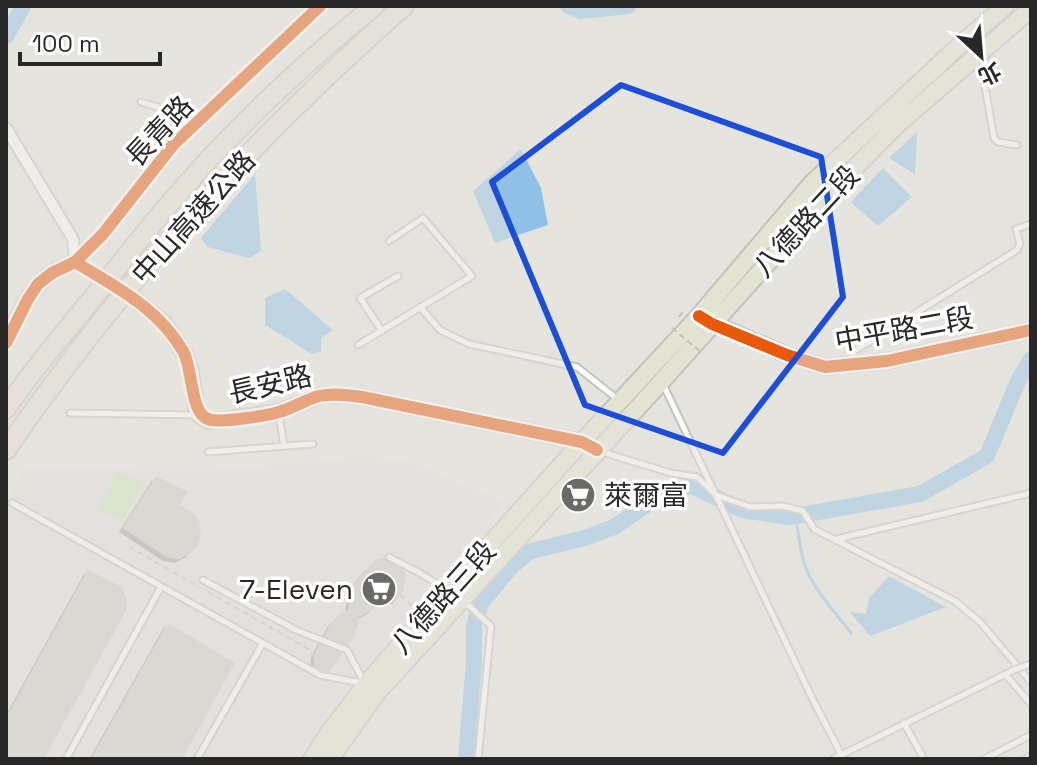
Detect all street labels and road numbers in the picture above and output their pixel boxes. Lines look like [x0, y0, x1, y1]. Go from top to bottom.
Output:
street label: 長青路 [117, 88, 201, 174]
street label: 中山高速公路 [123, 143, 263, 291]
street label: 八德路二段 [745, 158, 867, 284]
street label: 中平路二段 [832, 299, 976, 359]
street label: 長安路 [225, 357, 315, 411]
street label: 八德路三段 [383, 533, 503, 661]

